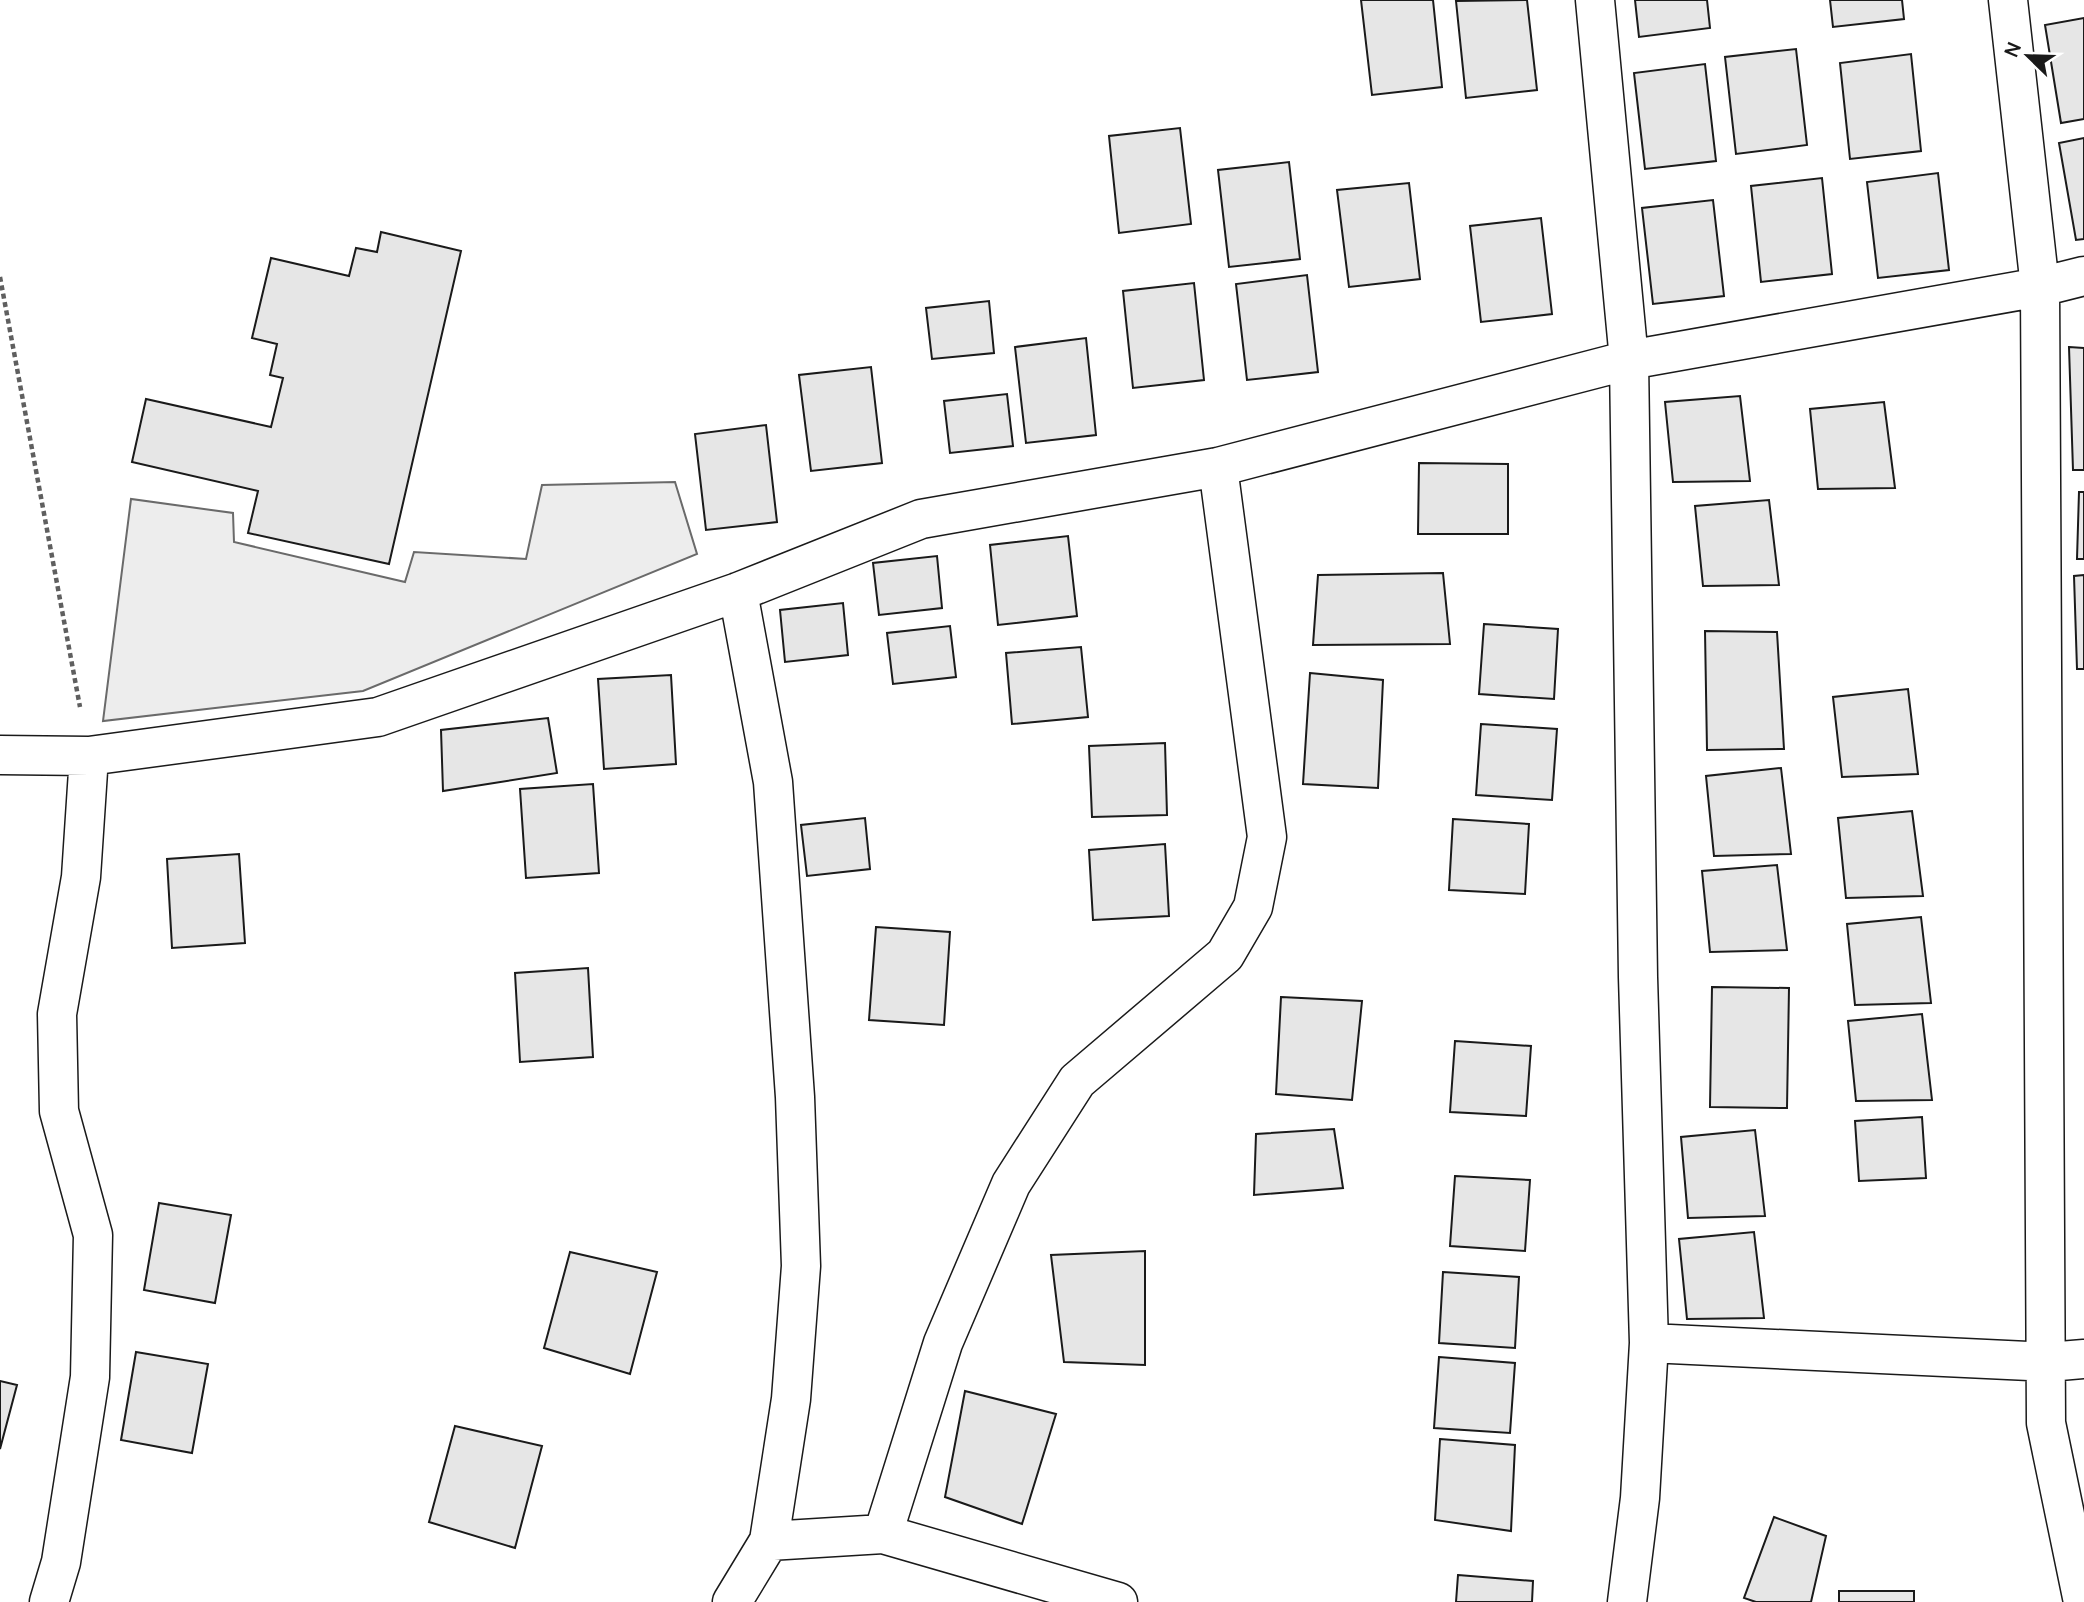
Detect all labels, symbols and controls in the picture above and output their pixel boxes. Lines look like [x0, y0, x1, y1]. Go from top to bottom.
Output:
north arrow [1993, 21, 2063, 91]
text: N [1998, 38, 2027, 61]

